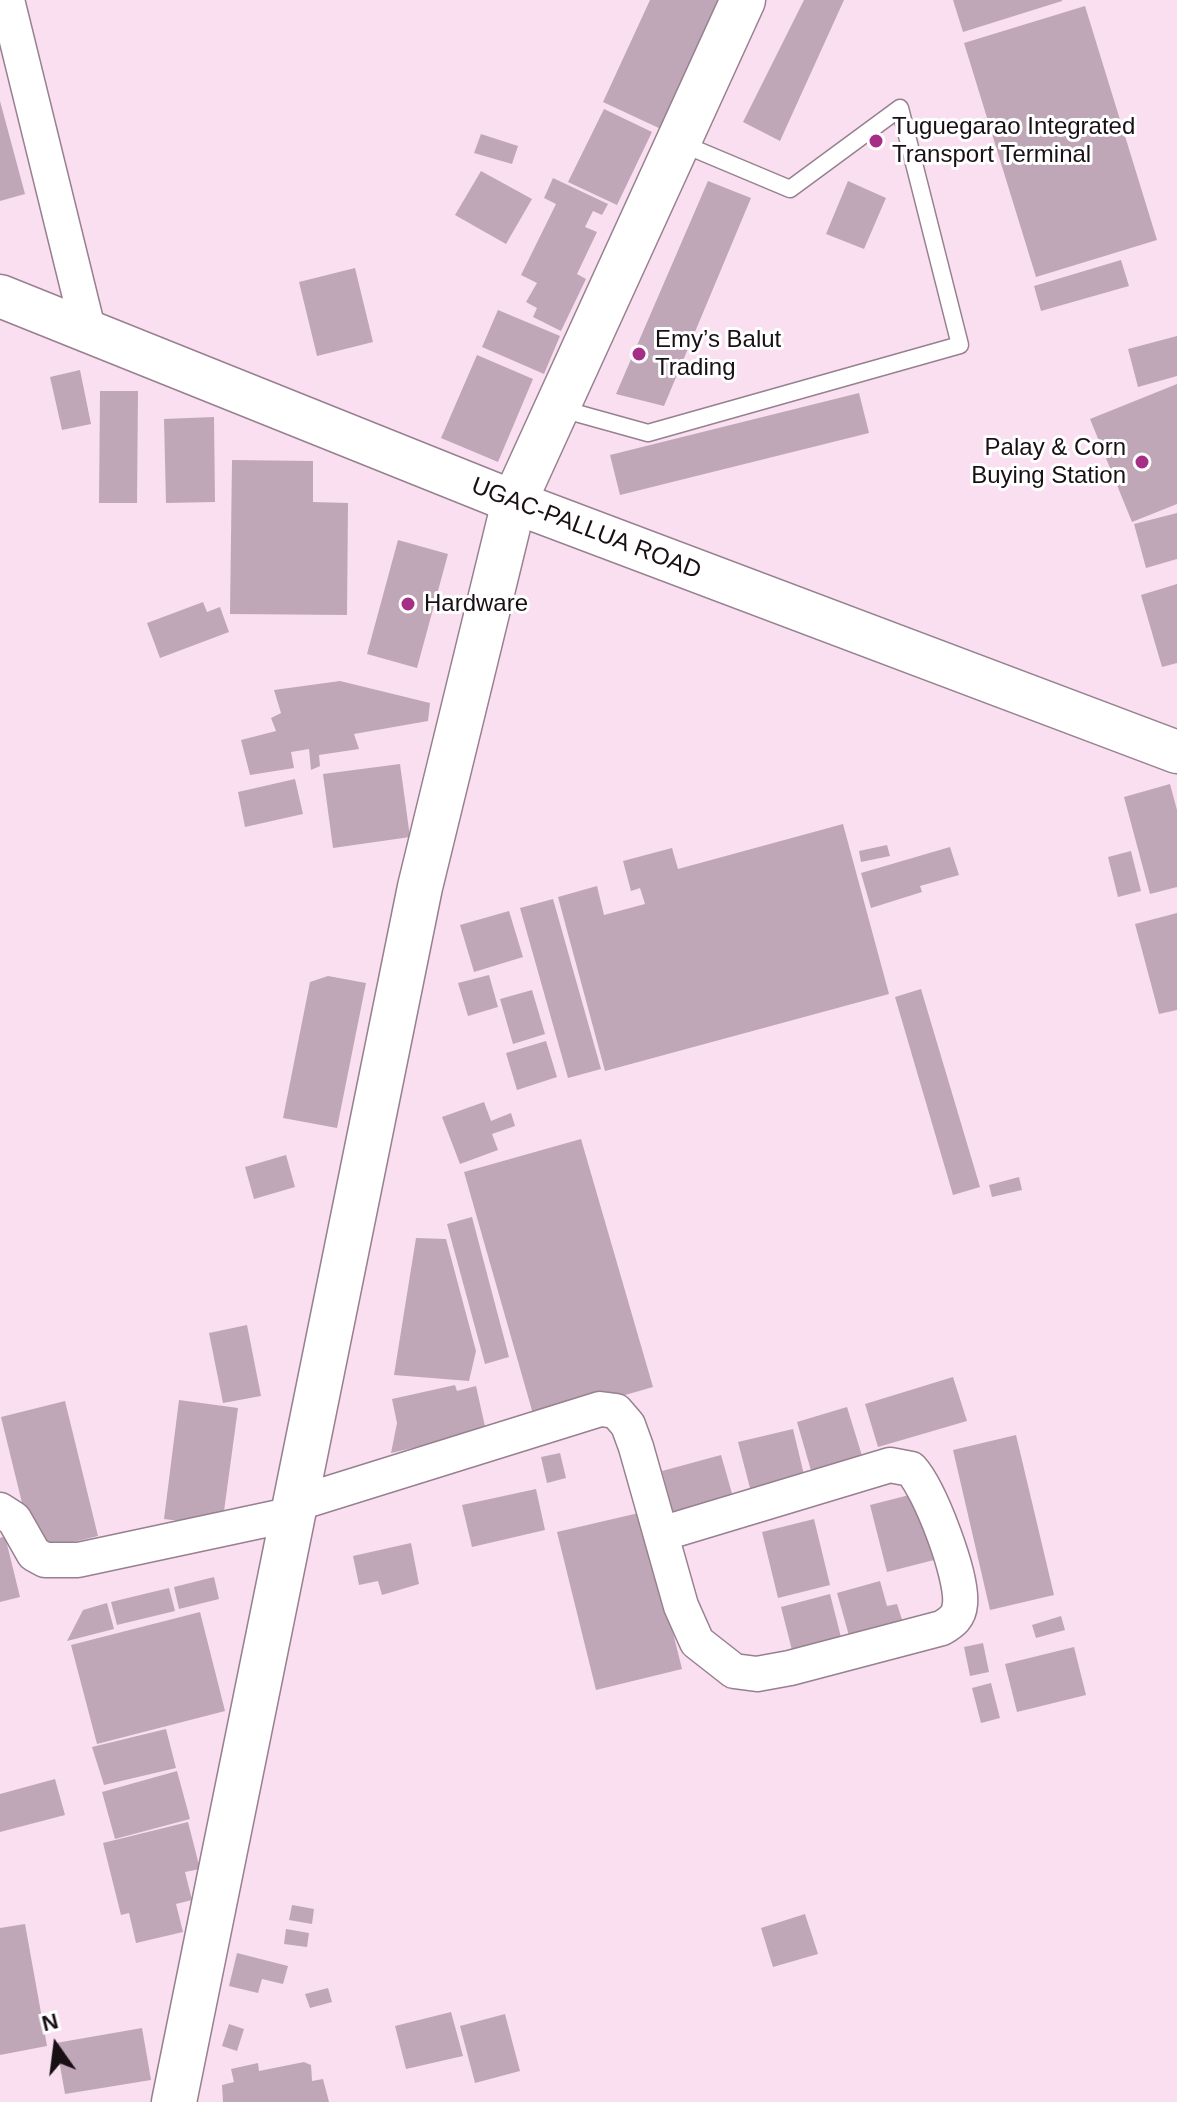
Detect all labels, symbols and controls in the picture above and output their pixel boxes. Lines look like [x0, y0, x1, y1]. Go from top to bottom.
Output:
place label: Tuguegarao Integrated Transport Terminal [892, 113, 1135, 169]
marker: Tuguegarao Integrated Transport Terminal [867, 132, 885, 150]
place label: Emy’s Balut Trading [655, 326, 781, 382]
marker: Emy’s Balut Trading [630, 345, 648, 363]
place label: Palay & Corn Buying Station [971, 434, 1126, 490]
marker: Palay & Corn Buying Station [1133, 453, 1151, 471]
street label: UGAC-PALLUA ROAD [467, 472, 705, 586]
place label: Hardware [424, 590, 528, 618]
marker: Hardware [399, 595, 417, 613]
north arrow [16, 2006, 96, 2086]
text: N [39, 2008, 61, 2036]

